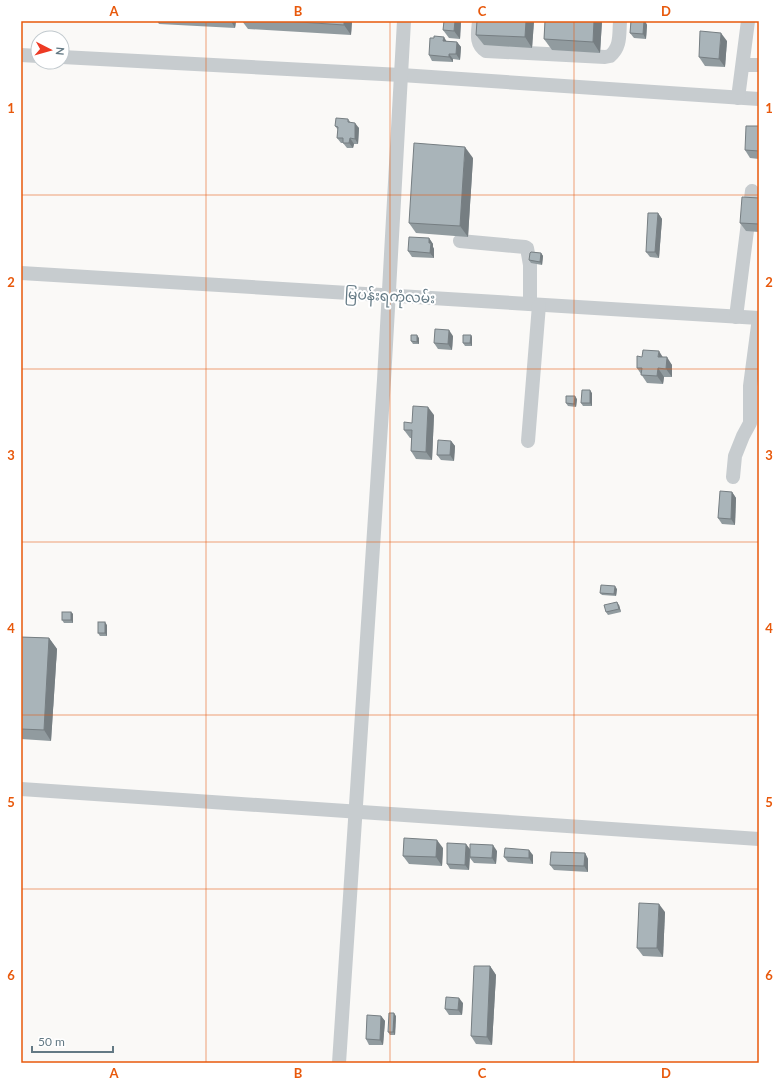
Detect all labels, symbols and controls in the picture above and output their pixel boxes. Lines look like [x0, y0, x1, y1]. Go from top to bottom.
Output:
text: A [108, 3, 119, 19]
text: B [294, 3, 303, 19]
text: C [478, 3, 487, 19]
text: D [661, 3, 671, 19]
north arrow [30, 30, 70, 70]
text: N [54, 46, 67, 56]
text: 1 [7, 100, 15, 116]
text: 1 [765, 100, 773, 116]
text: 2 [7, 274, 15, 290]
text: 2 [765, 274, 773, 290]
street label: မြပန်းရကုံလမ်း [344, 284, 436, 310]
text: 3 [7, 447, 15, 463]
text: 3 [765, 447, 773, 463]
text: 4 [7, 620, 15, 636]
text: 4 [765, 620, 773, 636]
text: 5 [7, 794, 15, 810]
text: 5 [765, 794, 773, 810]
text: 6 [7, 967, 15, 983]
text: 6 [765, 967, 773, 983]
scale bar [32, 1028, 113, 1054]
text: 50 m [38, 1034, 65, 1049]
text: A [108, 1065, 119, 1081]
text: B [294, 1065, 303, 1081]
text: C [478, 1065, 487, 1081]
text: D [661, 1065, 671, 1081]

